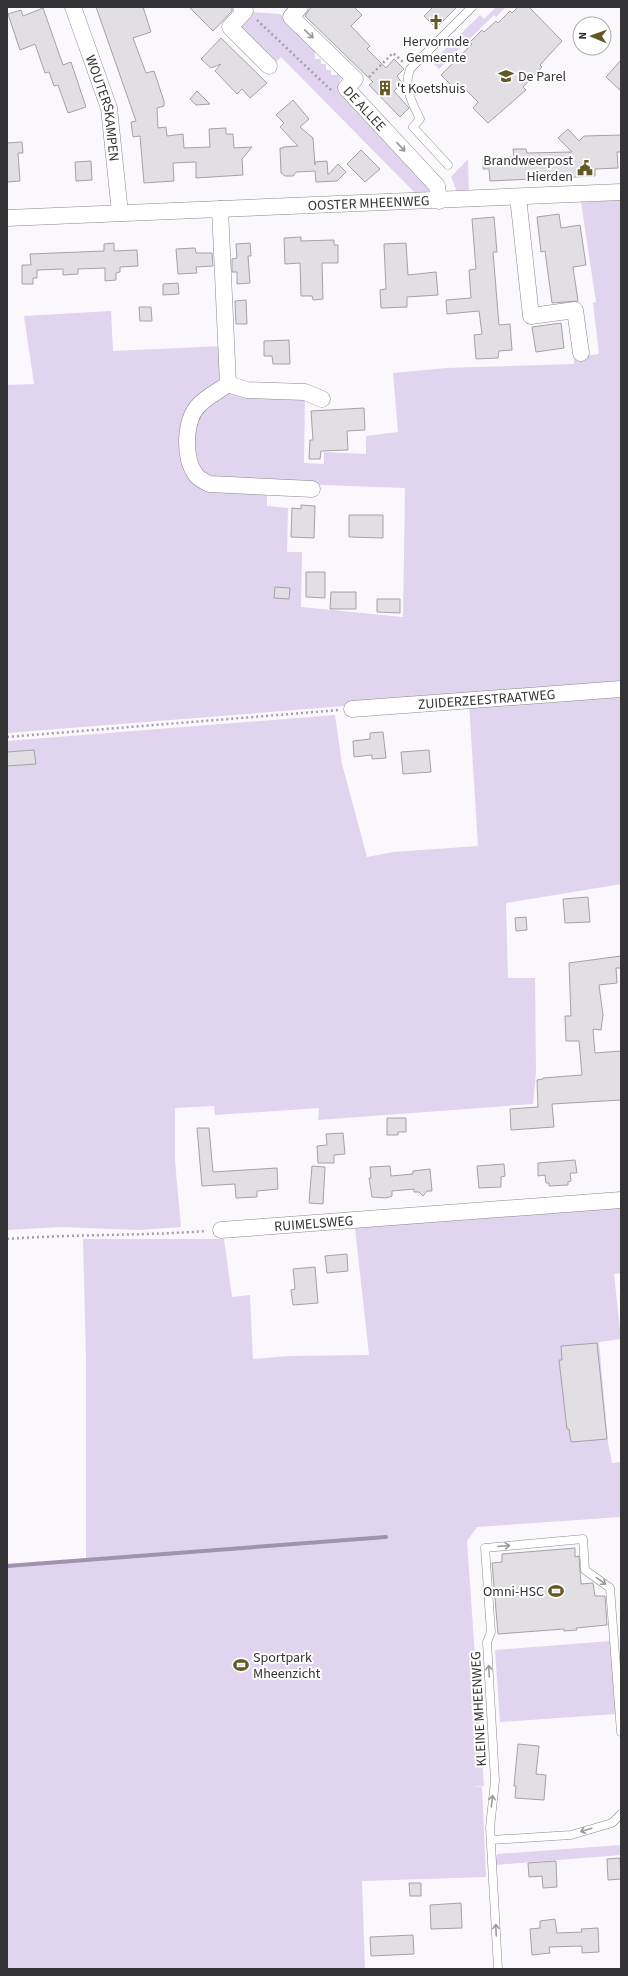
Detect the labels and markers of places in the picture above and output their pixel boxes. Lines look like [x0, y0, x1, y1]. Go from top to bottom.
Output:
church icon: Hervormde Gemeente [427, 13, 445, 31]
place label: Hervormde Gemeente [403, 32, 469, 68]
school or university icon: De Parel [497, 67, 515, 85]
place label: De Parel [518, 67, 566, 87]
building icon: 't Koetshuis [376, 79, 394, 97]
place label: 't Koetshuis [397, 79, 466, 99]
place label: Brandweerpost Hierden [483, 151, 573, 187]
public building icon: Brandweerpost Hierden [576, 159, 594, 177]
place label: Omni-HSC [483, 1582, 544, 1602]
sports icon: Omni-HSC [547, 1582, 565, 1600]
place label: Sportpark Mheenzicht [253, 1648, 321, 1684]
sports icon: Sportpark Mheenzicht [232, 1656, 250, 1674]

